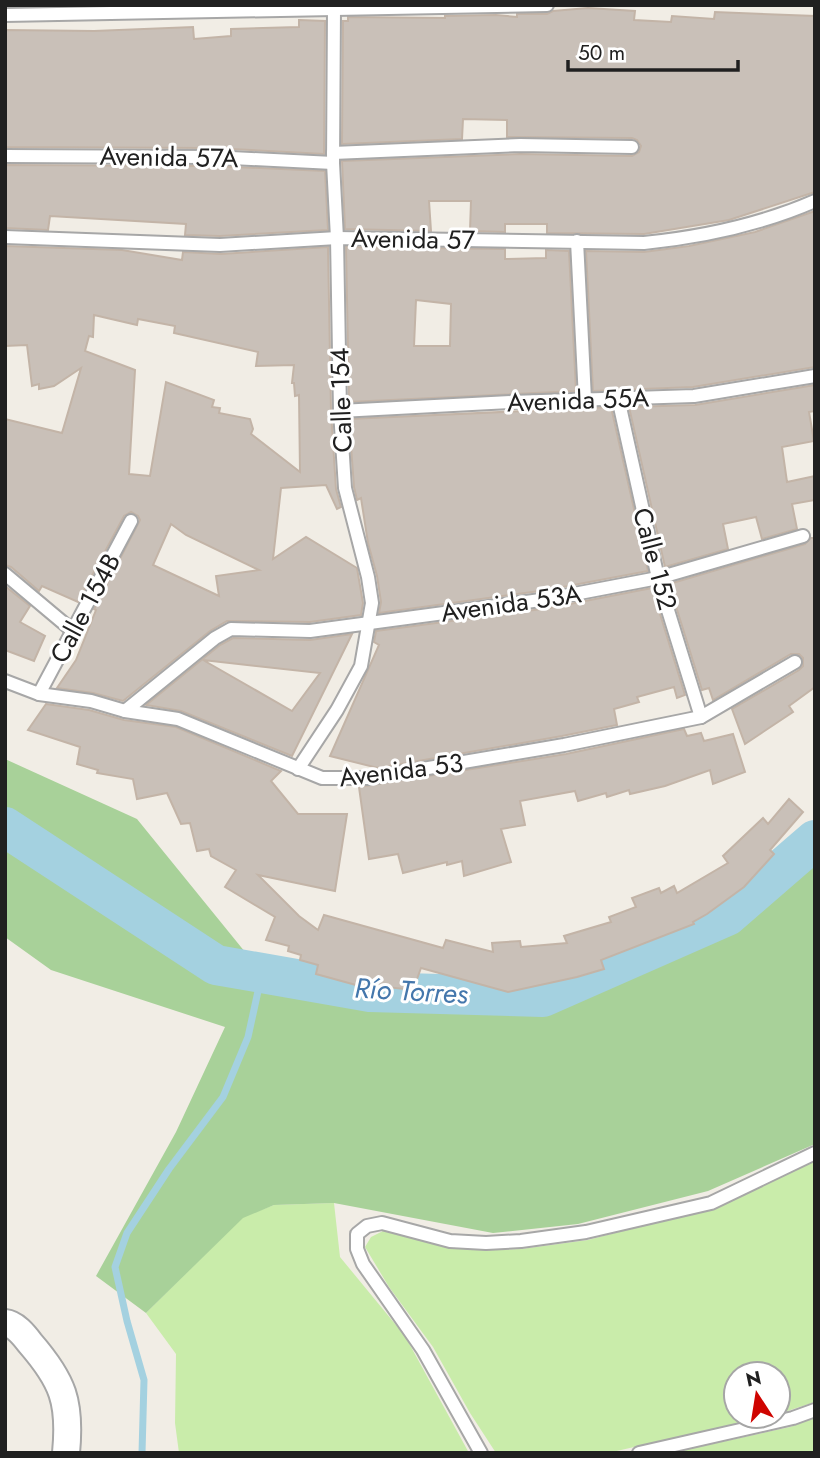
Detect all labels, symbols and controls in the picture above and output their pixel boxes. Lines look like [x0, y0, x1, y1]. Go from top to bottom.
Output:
scale bar [568, 28, 738, 72]
text: 50 m [578, 38, 625, 68]
street label: Avenida 57A [99, 137, 240, 177]
street label: Avenida 57 [351, 219, 476, 259]
street label: Calle 154 [320, 347, 362, 453]
street label: Avenida 55A [506, 378, 651, 421]
street label: Calle 152 [623, 504, 687, 614]
street label: Calle 154B [40, 546, 130, 670]
street label: Avenida 53A [438, 574, 585, 632]
street label: Avenida 53 [337, 744, 465, 796]
water label: Río Torres [353, 968, 470, 1014]
north arrow [722, 1360, 792, 1430]
text: N [743, 1364, 764, 1394]

